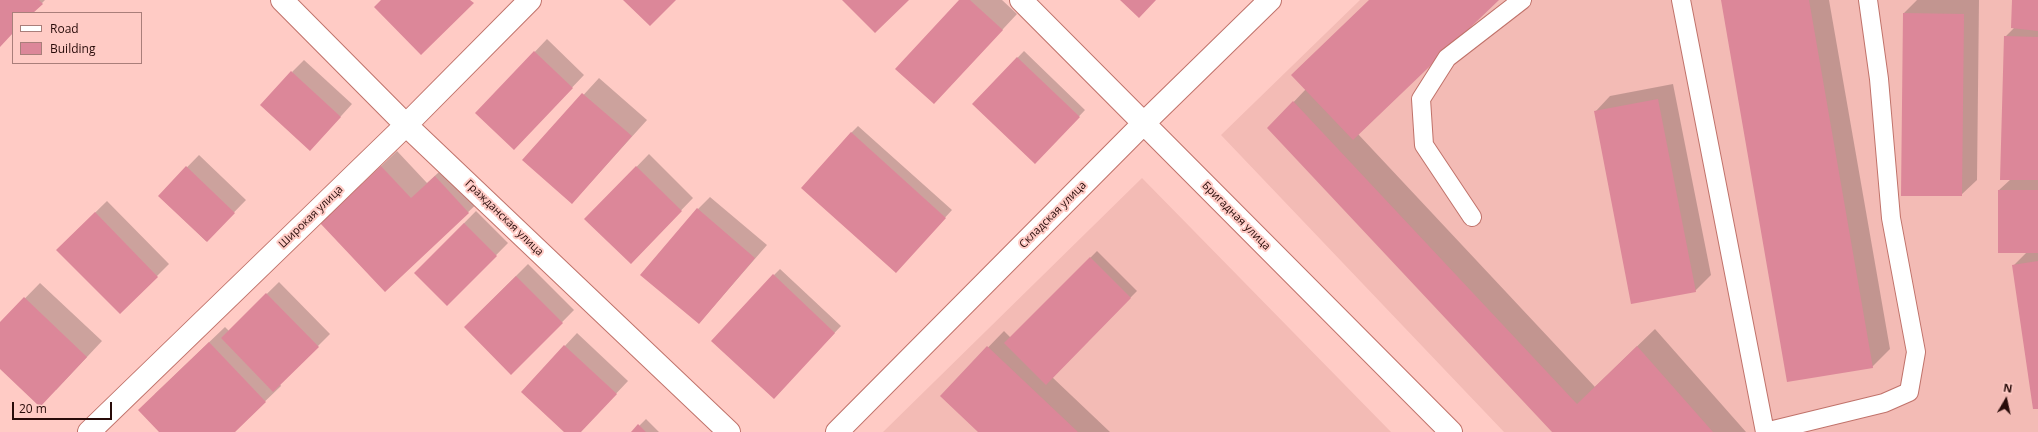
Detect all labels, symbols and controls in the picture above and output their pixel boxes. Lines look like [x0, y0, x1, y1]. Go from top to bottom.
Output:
legend [12, 12, 142, 64]
text: Road [50, 20, 79, 37]
text: Building [50, 40, 95, 57]
street label: Гражданская улица [462, 177, 546, 259]
street label: Складская улица [1017, 179, 1089, 251]
street label: Бригадная улица [1199, 179, 1273, 253]
street label: Широкая улица [276, 183, 346, 251]
north arrow [1986, 380, 2026, 420]
text: N [2002, 380, 2014, 396]
scale bar [14, 394, 114, 420]
text: 20 m [19, 400, 47, 417]

